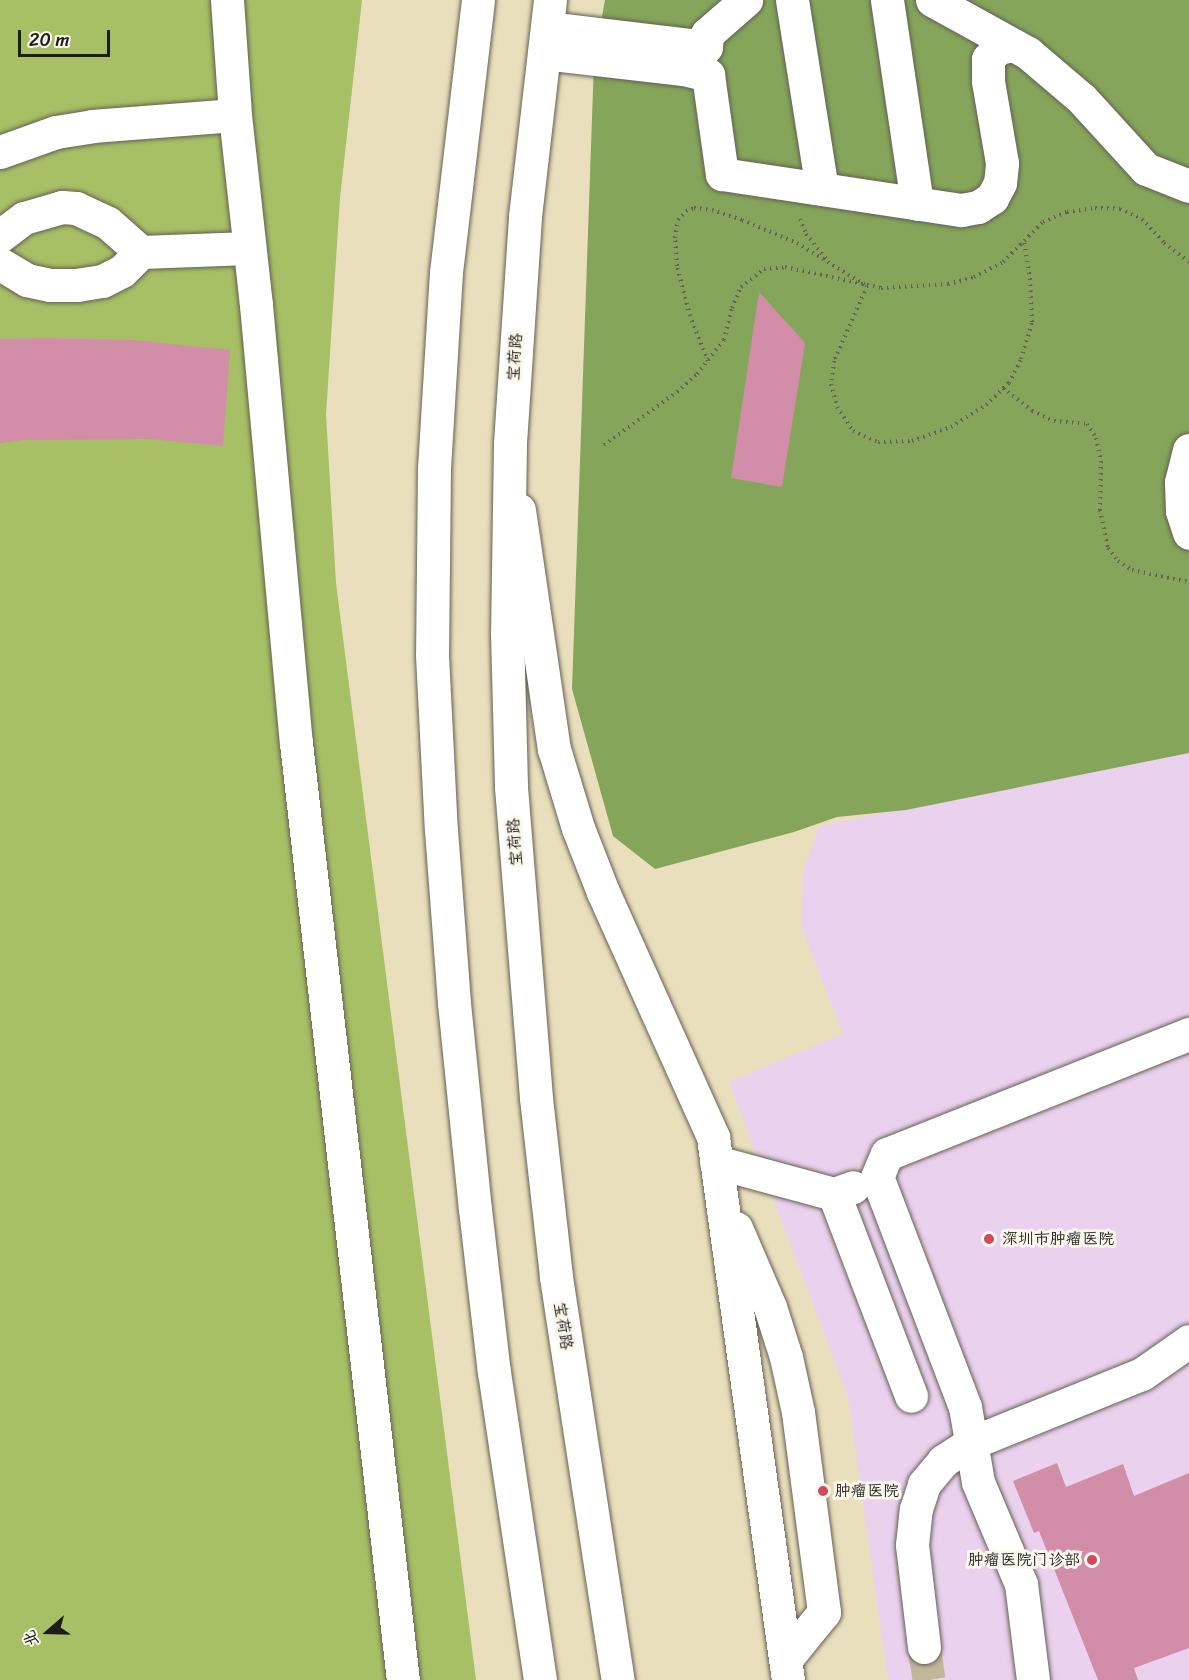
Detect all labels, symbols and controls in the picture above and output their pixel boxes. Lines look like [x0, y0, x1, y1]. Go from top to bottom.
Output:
scale bar [21, 18, 112, 56]
text: 20 m [29, 24, 69, 56]
street label: 宝荷路 [504, 332, 526, 382]
street label: 宝荷路 [504, 817, 526, 867]
place label: 深圳市肿瘤医院 [1002, 1229, 1114, 1249]
marker: 深圳市肿瘤医院 [980, 1230, 998, 1248]
street label: 宝荷路 [550, 1301, 576, 1351]
place label: 肿瘤医院 [835, 1481, 899, 1501]
marker: 肿瘤医院 [816, 1484, 830, 1498]
place label: 肿瘤医院门诊部 [968, 1550, 1080, 1570]
marker: 肿瘤医院门诊部 [1085, 1553, 1099, 1567]
north arrow [18, 1602, 78, 1662]
text: 北 [14, 1626, 47, 1651]

